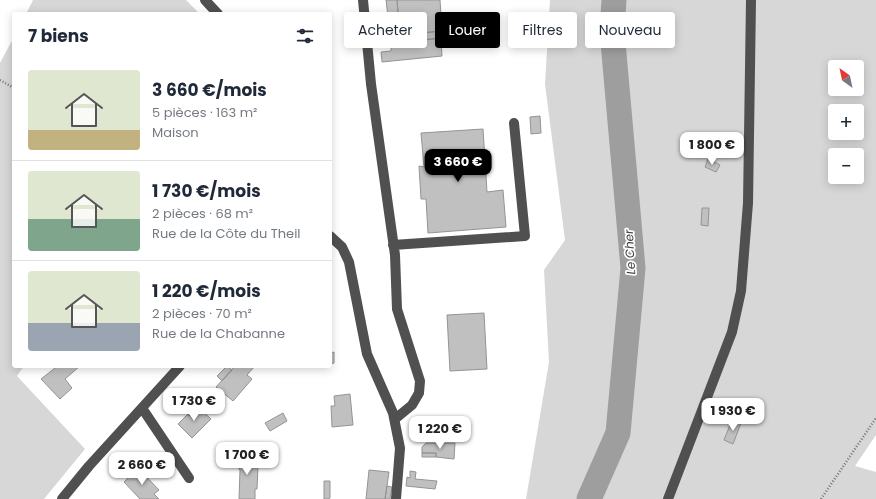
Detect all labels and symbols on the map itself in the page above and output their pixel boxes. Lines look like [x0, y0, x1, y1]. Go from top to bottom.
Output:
north arrow [828, 60, 864, 96]
pin: 1 800 € [675, 132, 749, 166]
pin: 3 660 € [421, 149, 495, 183]
water label: Le Cher [620, 229, 639, 275]
pin: 1 730 € [157, 388, 231, 422]
pin: 1 930 € [696, 398, 770, 432]
pin: 1 220 € [403, 416, 477, 450]
pin: 1 700 € [210, 442, 284, 476]
pin: 2 660 € [105, 452, 179, 486]

